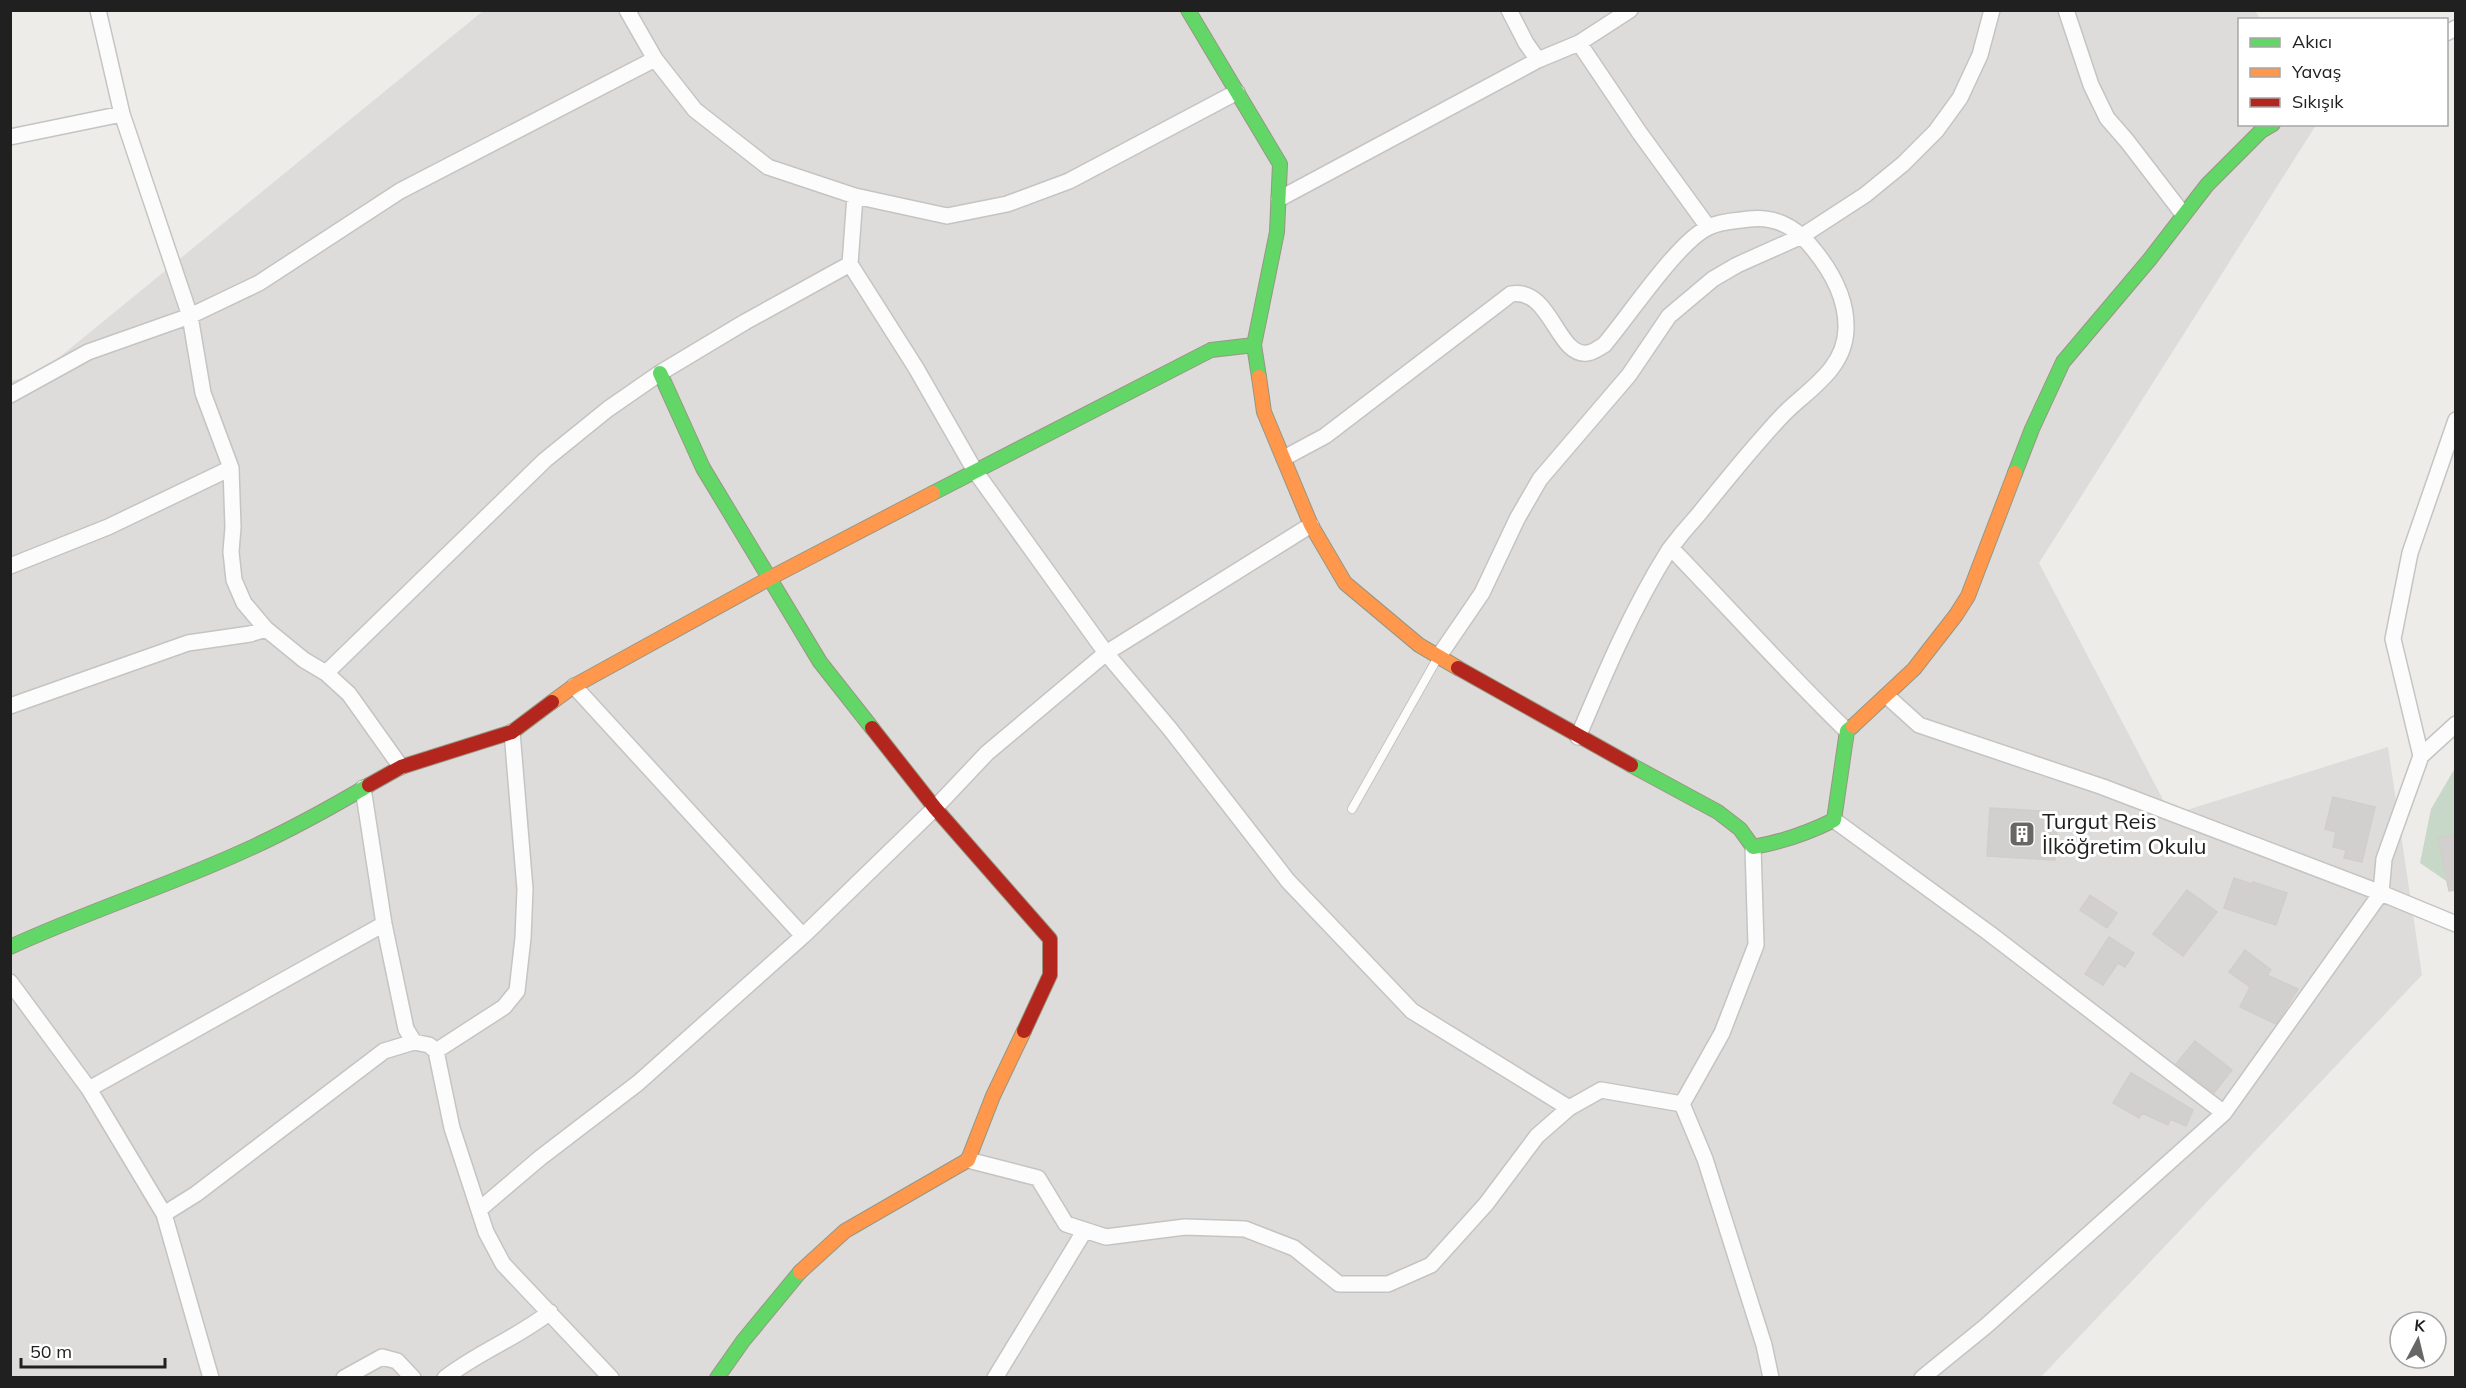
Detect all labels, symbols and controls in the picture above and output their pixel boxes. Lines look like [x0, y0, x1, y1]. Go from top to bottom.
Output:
legend [2238, 18, 2448, 126]
text: Akıcı [2292, 30, 2332, 53]
text: Yavaş [2291, 60, 2341, 83]
text: Sıkışık [2292, 90, 2344, 113]
place label: Turgut Reis İlköğretim Okulu [2042, 807, 2207, 860]
building icon: Turgut Reis İlköğretim Okulu [2007, 819, 2037, 849]
north arrow [2388, 1310, 2448, 1370]
text: K [2413, 1315, 2428, 1336]
scale bar [21, 1331, 165, 1369]
text: 50 m [30, 1340, 72, 1363]

